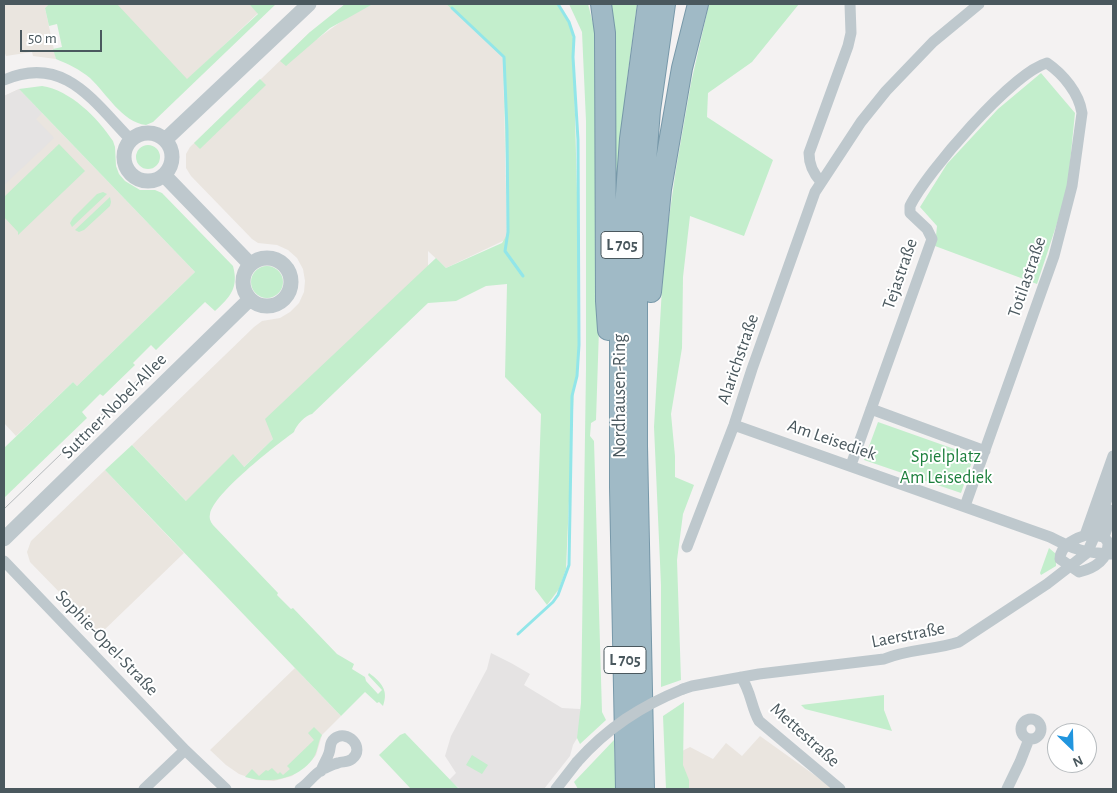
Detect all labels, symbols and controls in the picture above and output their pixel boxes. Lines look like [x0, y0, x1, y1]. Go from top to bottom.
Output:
scale bar [22, 20, 105, 52]
text: 50 m [28, 31, 57, 46]
road number: L 705 [601, 232, 643, 258]
street label: Totilastraße [1003, 234, 1051, 320]
street label: Tejastraße [878, 236, 922, 312]
street label: Alarichstraße [712, 311, 764, 407]
street label: Nordhausen-Ring [609, 334, 631, 458]
street label: Suttner-Nobel-Allee [57, 349, 171, 463]
street label: Am Leisediek [785, 415, 879, 465]
park label: Spielplatz Am Leisediek [900, 446, 992, 488]
street label: Sophie-Opel-Straße [51, 586, 163, 700]
street label: Laerstraße [869, 617, 947, 653]
road number: L 705 [604, 646, 646, 674]
street label: Mettestraße [766, 698, 844, 772]
north arrow [1047, 723, 1097, 773]
text: N [1070, 752, 1085, 769]

